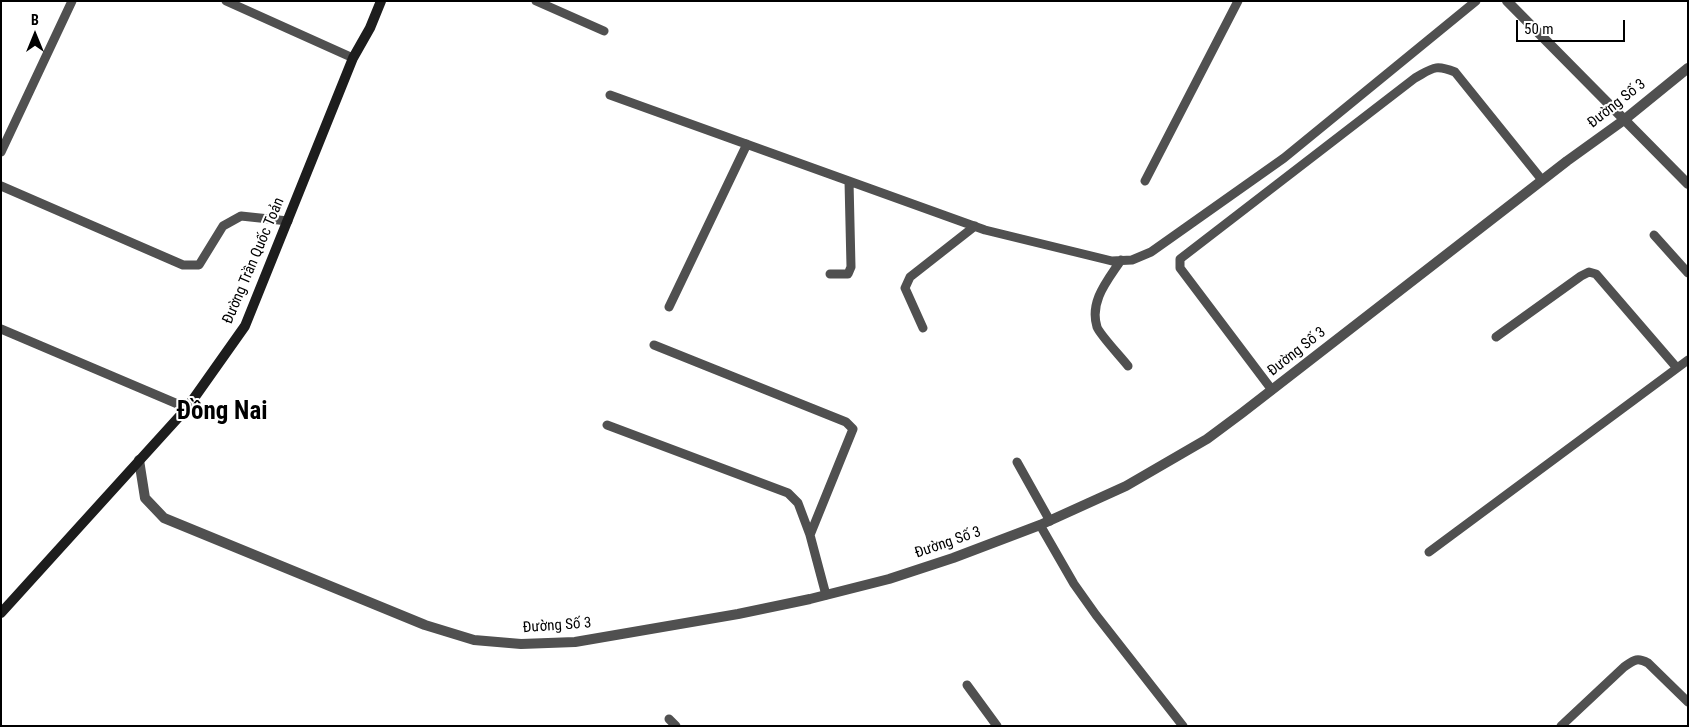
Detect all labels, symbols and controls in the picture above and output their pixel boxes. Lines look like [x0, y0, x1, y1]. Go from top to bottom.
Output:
north arrow [10, 10, 60, 60]
scale bar [1519, 10, 1628, 42]
text: B [31, 12, 39, 28]
text: 50 m [1524, 20, 1554, 38]
street label: Đường Số 3 [1584, 76, 1650, 132]
street label: Đường Trần Quốc Toản [219, 195, 289, 327]
street label: Đường Số 3 [1264, 324, 1330, 380]
district label: Đồng Nai [177, 398, 267, 428]
street label: Đường Số 3 [913, 523, 983, 563]
street label: Đường Số 3 [522, 615, 592, 637]

